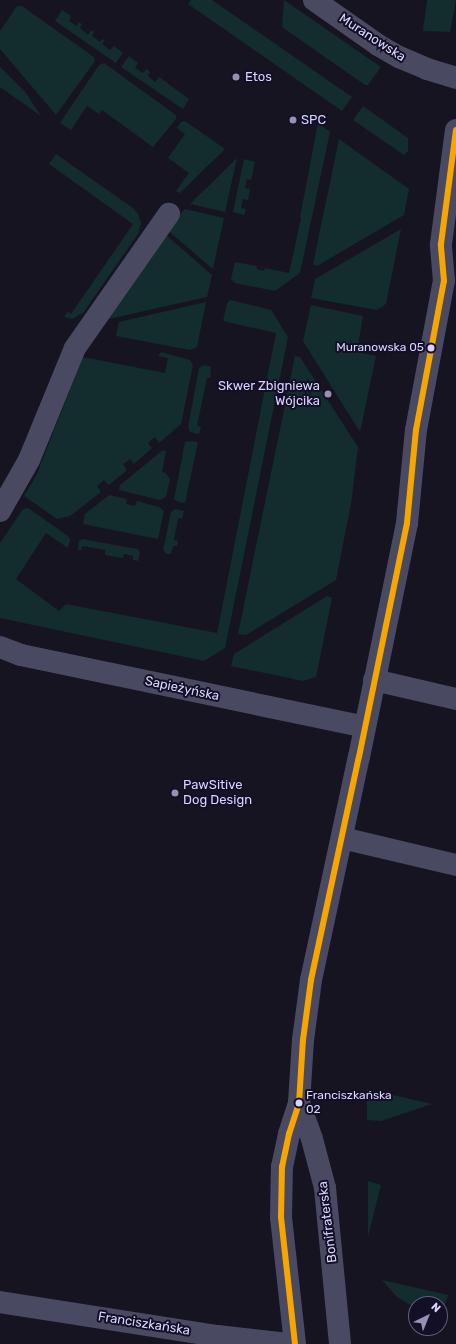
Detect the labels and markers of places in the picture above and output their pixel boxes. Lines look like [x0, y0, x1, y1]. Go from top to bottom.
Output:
place label: Etos [245, 69, 272, 85]
marker: Etos [230, 71, 242, 83]
place label: SPC [301, 112, 326, 128]
marker: SPC [288, 115, 298, 125]
place label: Muranowska 05 [336, 341, 424, 355]
marker: Muranowska 05 [426, 343, 436, 353]
place label: Skwer Zbigniewa Wójcika [218, 379, 320, 410]
marker: Skwer Zbigniewa Wójcika [323, 389, 333, 399]
place label: PawSitive Dog Design [183, 778, 252, 809]
marker: PawSitive Dog Design [170, 788, 180, 798]
place label: Franciszkańska 02 [306, 1089, 392, 1117]
marker: Franciszkańska 02 [294, 1098, 304, 1108]

